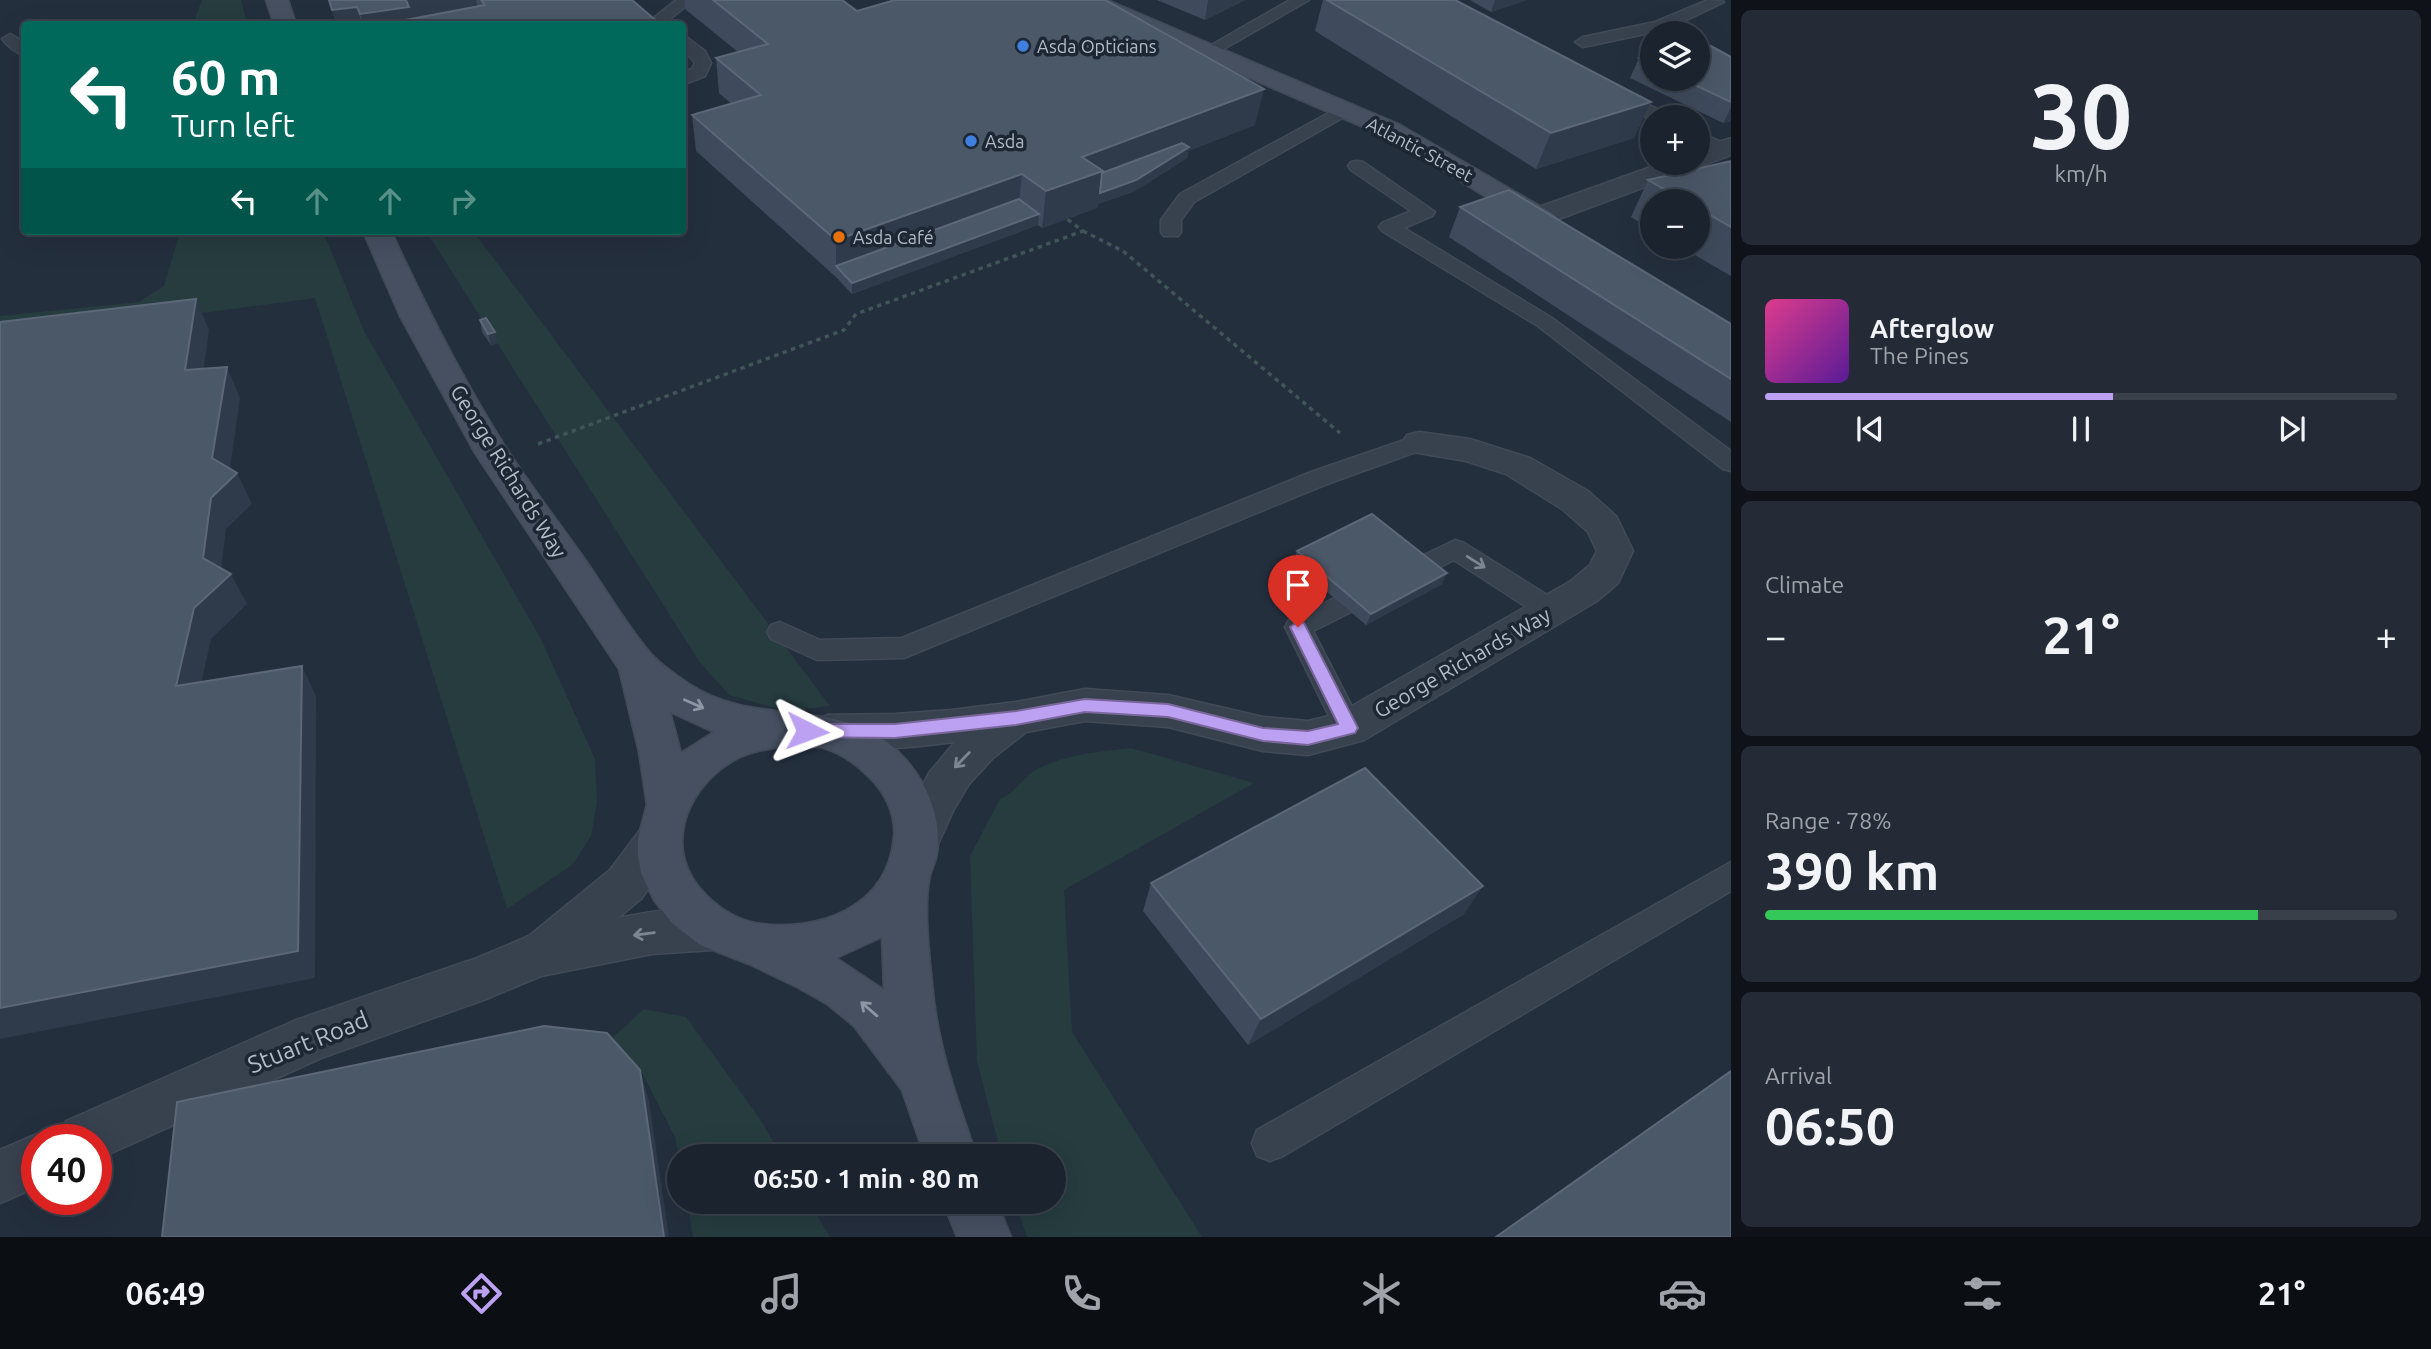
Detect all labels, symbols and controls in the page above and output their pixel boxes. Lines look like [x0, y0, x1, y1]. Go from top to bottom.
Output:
map controls [1640, 21, 1710, 259]
button: layers [1640, 21, 1710, 91]
place label: Asda Opticians [1037, 36, 1157, 56]
marker: Asda Opticians [1015, 38, 1031, 54]
icon: left [56, 49, 147, 140]
text: 60 m [171, 49, 280, 104]
text: 30 [2030, 64, 2132, 166]
button: + [1640, 105, 1710, 175]
text: Turn left [171, 107, 295, 143]
street label: Atlantic Street [1364, 113, 1476, 185]
place label: Asda [985, 131, 1025, 151]
marker: Asda [963, 133, 979, 149]
text: km/h [2054, 161, 2108, 186]
icon: left [225, 182, 263, 220]
icon: ahead [298, 182, 336, 220]
icon: ahead [371, 182, 409, 220]
icon: right [444, 182, 482, 220]
button: − [1640, 189, 1710, 259]
place label: Asda Café [853, 227, 934, 247]
marker: Asda Café [831, 229, 847, 245]
text: Afterglow [1870, 314, 1994, 343]
text: The Pines [1870, 343, 1969, 368]
street label: George Richards Way [446, 380, 572, 562]
icon: previous [1851, 410, 1889, 448]
icon: pause [2062, 410, 2100, 448]
icon: next [2273, 410, 2311, 448]
pin [1268, 555, 1328, 627]
one-way arrow [1465, 556, 1485, 570]
icon: arrive [1279, 566, 1317, 604]
text: Climate [1765, 572, 1844, 597]
street label: George Richards Way [1370, 602, 1554, 722]
text: 21° [2042, 606, 2120, 664]
text: − [1765, 615, 1786, 657]
text: + [2376, 615, 2397, 657]
position arrow [770, 694, 844, 768]
one-way arrow [682, 698, 704, 711]
one-way arrow [954, 751, 971, 768]
text: Range · 78% [1765, 808, 1892, 833]
text: 390 km [1765, 842, 1939, 900]
one-way arrow [633, 928, 656, 941]
one-way arrow [860, 1002, 878, 1018]
street label: Stuart Road [244, 1006, 372, 1078]
text: Arrival [1765, 1063, 1832, 1088]
text: 06:50 [1765, 1097, 1895, 1155]
speed limit sign: 40 [21, 1124, 112, 1215]
text: 06:50 · 1 min · 80 m [753, 1164, 980, 1193]
icon: directions [457, 1269, 506, 1318]
icon: music [757, 1269, 806, 1318]
icon: phone [1057, 1269, 1106, 1318]
icon: climate [1357, 1269, 1406, 1318]
icon: car [1658, 1269, 1707, 1318]
icon: filters [1958, 1269, 2007, 1318]
text: 06:49 [126, 1275, 206, 1311]
text: 21° [2258, 1275, 2305, 1311]

